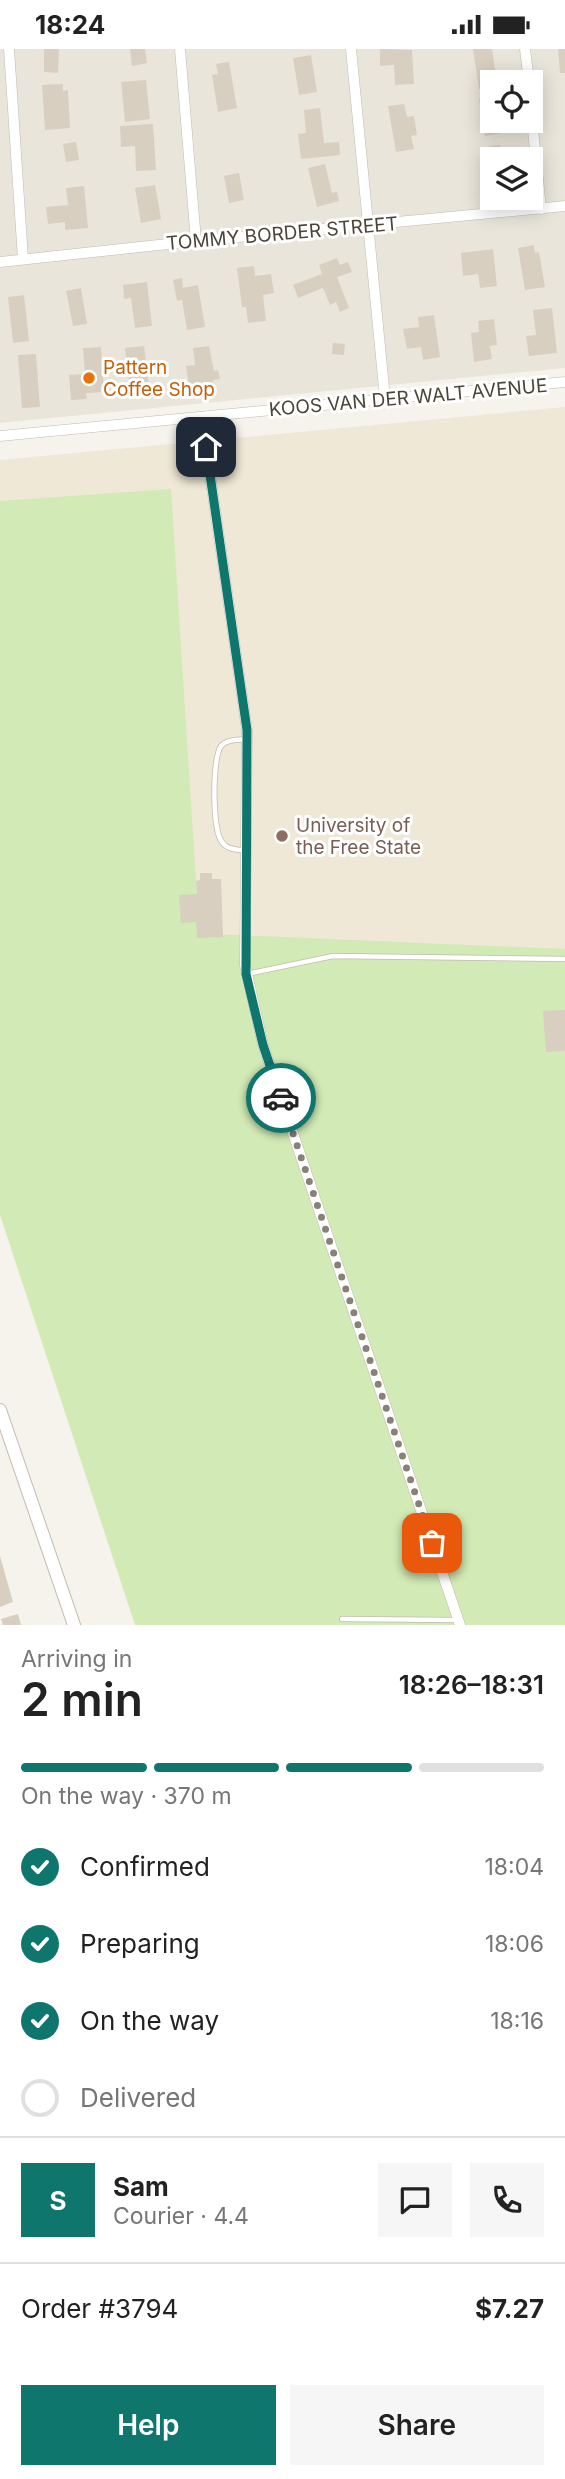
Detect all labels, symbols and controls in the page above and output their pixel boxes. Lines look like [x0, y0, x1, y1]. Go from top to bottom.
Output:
text: 18:24 [35, 9, 105, 40]
map controls [480, 70, 543, 210]
button: locate [480, 70, 543, 133]
button: layers [480, 147, 543, 210]
street label: TOMMY BORDER STREET [165, 212, 399, 255]
place label: Pattern Coffee Shop [103, 356, 215, 401]
marker: Pattern Coffee Shop [81, 370, 97, 386]
street label: KOOS VAN DER WALT AVENUE [268, 374, 548, 421]
pin [176, 417, 236, 477]
icon: home [187, 428, 225, 466]
place label: University of the Free State [296, 814, 421, 859]
marker: University of the Free State [274, 828, 290, 844]
courier [246, 1063, 316, 1133]
icon: car [262, 1079, 300, 1117]
pin [402, 1513, 462, 1573]
icon: bag [413, 1524, 451, 1562]
text: Arriving in [21, 1645, 132, 1673]
text: 18:26–18:31 [399, 1669, 544, 1700]
text: 2 min [21, 1671, 143, 1727]
text: On the way · 370 m [21, 1782, 232, 1810]
icon: check [21, 1848, 59, 1886]
text: Confirmed [80, 1851, 210, 1882]
text: 18:04 [484, 1853, 544, 1881]
icon: check [21, 1925, 59, 1963]
text: Preparing [80, 1928, 200, 1959]
text: 18:06 [485, 1930, 544, 1958]
icon: check [21, 2002, 59, 2040]
text: On the way [80, 2005, 219, 2036]
text: 18:16 [490, 2007, 544, 2035]
text: Delivered [80, 2082, 196, 2113]
button: chat [378, 2163, 452, 2237]
button: phone [470, 2163, 544, 2237]
text: Sam [113, 2171, 169, 2202]
text: S [49, 2185, 67, 2216]
text: Courier · 4.4 [113, 2202, 249, 2230]
text: Order #3794 [21, 2293, 178, 2324]
text: $7.27 [475, 2293, 544, 2324]
button: Help [21, 2385, 276, 2465]
button: Share [290, 2385, 544, 2465]

